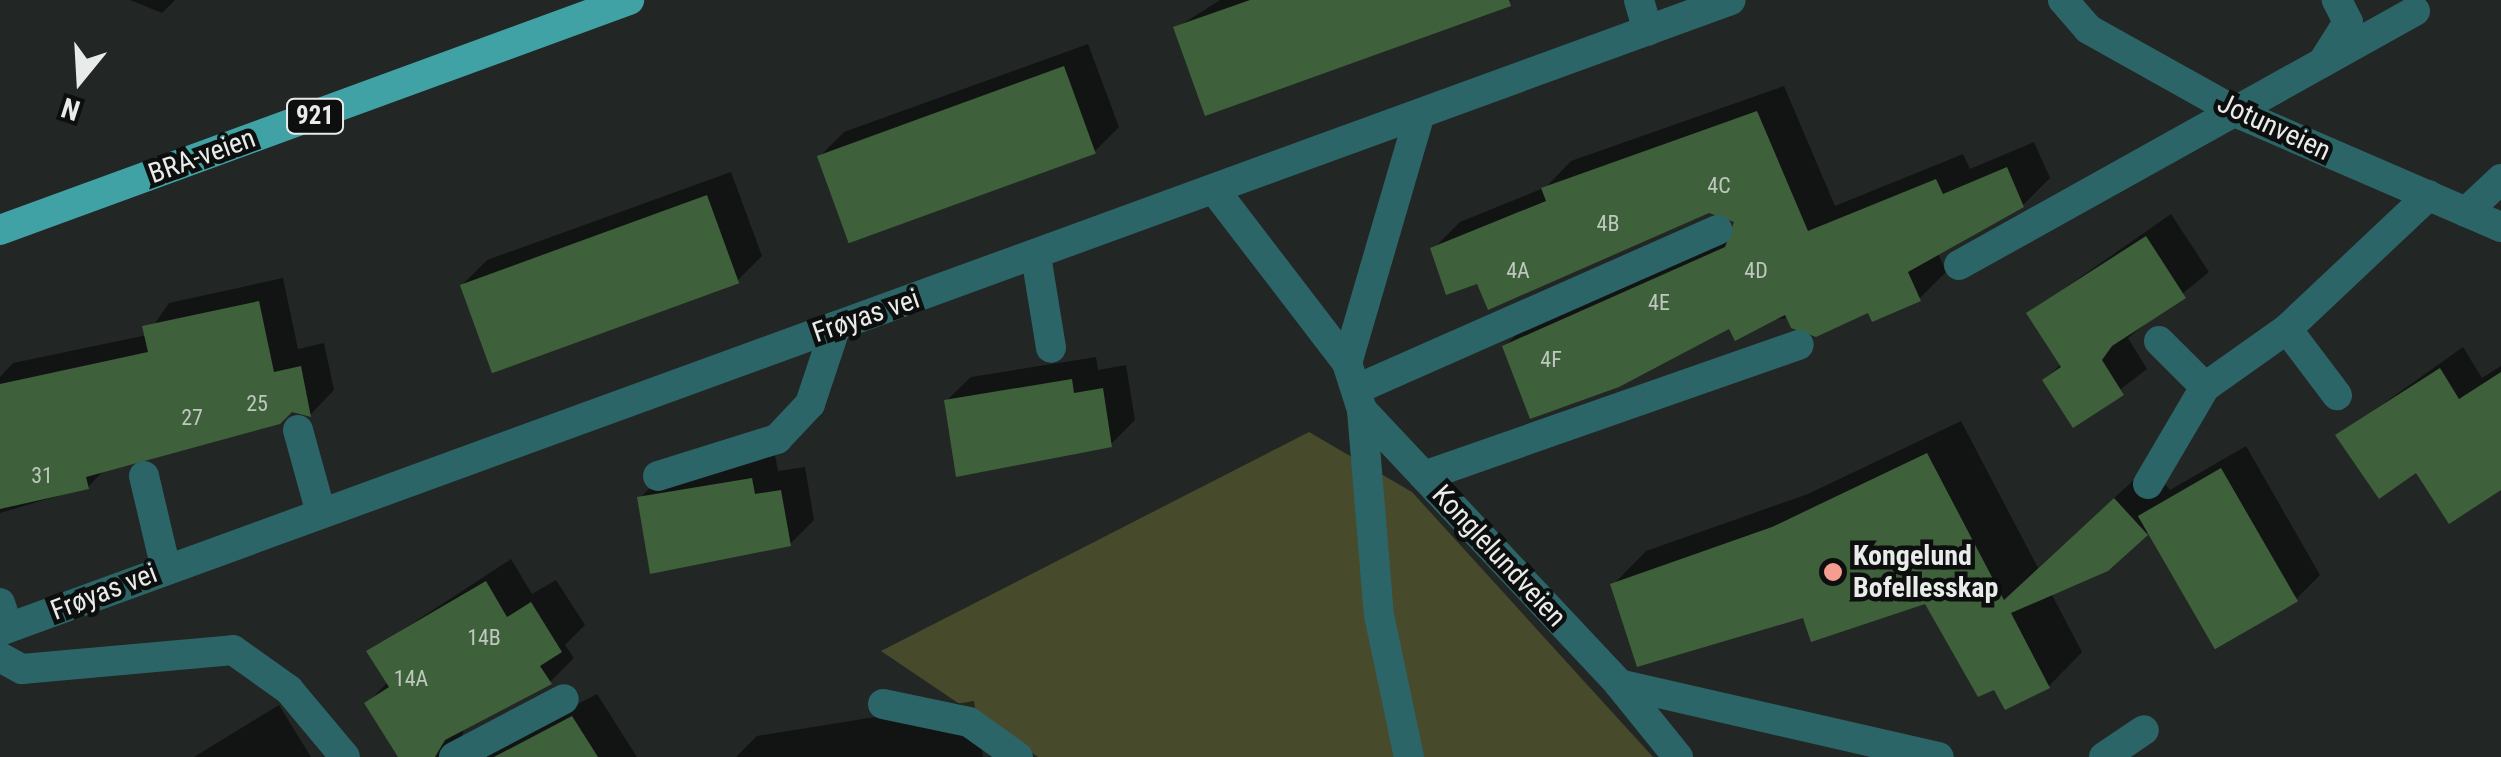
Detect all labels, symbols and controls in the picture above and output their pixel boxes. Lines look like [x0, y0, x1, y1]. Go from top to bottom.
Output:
north arrow [30, 30, 130, 130]
street label: Jotunveien [2212, 86, 2336, 168]
text: N [57, 91, 84, 127]
road number: 921 [285, 96, 345, 136]
street label: BRA-veien [144, 121, 260, 191]
house number: 4C [1707, 173, 1731, 199]
house number: 4B [1597, 211, 1619, 237]
house number: 4A [1506, 258, 1530, 284]
house number: 4D [1744, 258, 1768, 284]
street label: Frøyas vei [808, 282, 924, 350]
house number: 4E [1648, 290, 1670, 316]
house number: 4F [1540, 347, 1562, 373]
house number: 25 [246, 391, 268, 417]
house number: 27 [181, 405, 203, 431]
house number: 31 [31, 463, 53, 489]
street label: Konglelundveien [1425, 478, 1573, 634]
place label: Kongelund Bofellesskap [1853, 539, 1998, 605]
street label: Frøyas vei [46, 556, 162, 628]
marker: Kongelund Bofellesskap [1822, 561, 1844, 583]
house number: 14B [467, 625, 501, 651]
house number: 14A [394, 666, 428, 692]

